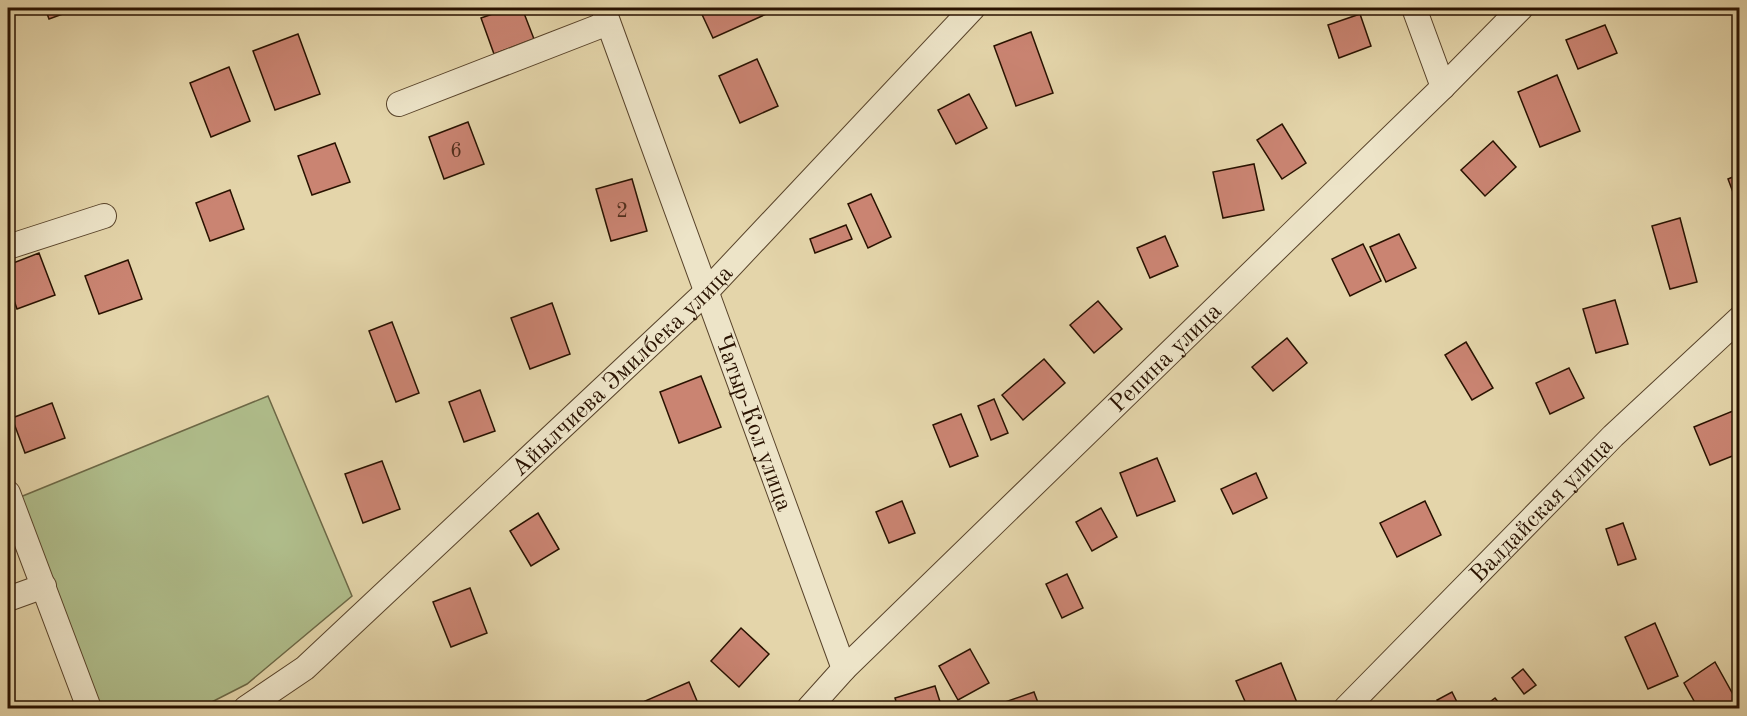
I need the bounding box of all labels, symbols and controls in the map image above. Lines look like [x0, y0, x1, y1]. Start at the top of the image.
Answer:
house number: 6 [450, 141, 462, 162]
house number: 2 [616, 201, 628, 222]
street label: Айылчиева Эмилбека улица [508, 262, 738, 482]
street label: Репина улица [1106, 299, 1227, 418]
street label: Чатыр-Кол улица [709, 331, 795, 515]
street label: Валдайская улица [1466, 434, 1618, 588]

